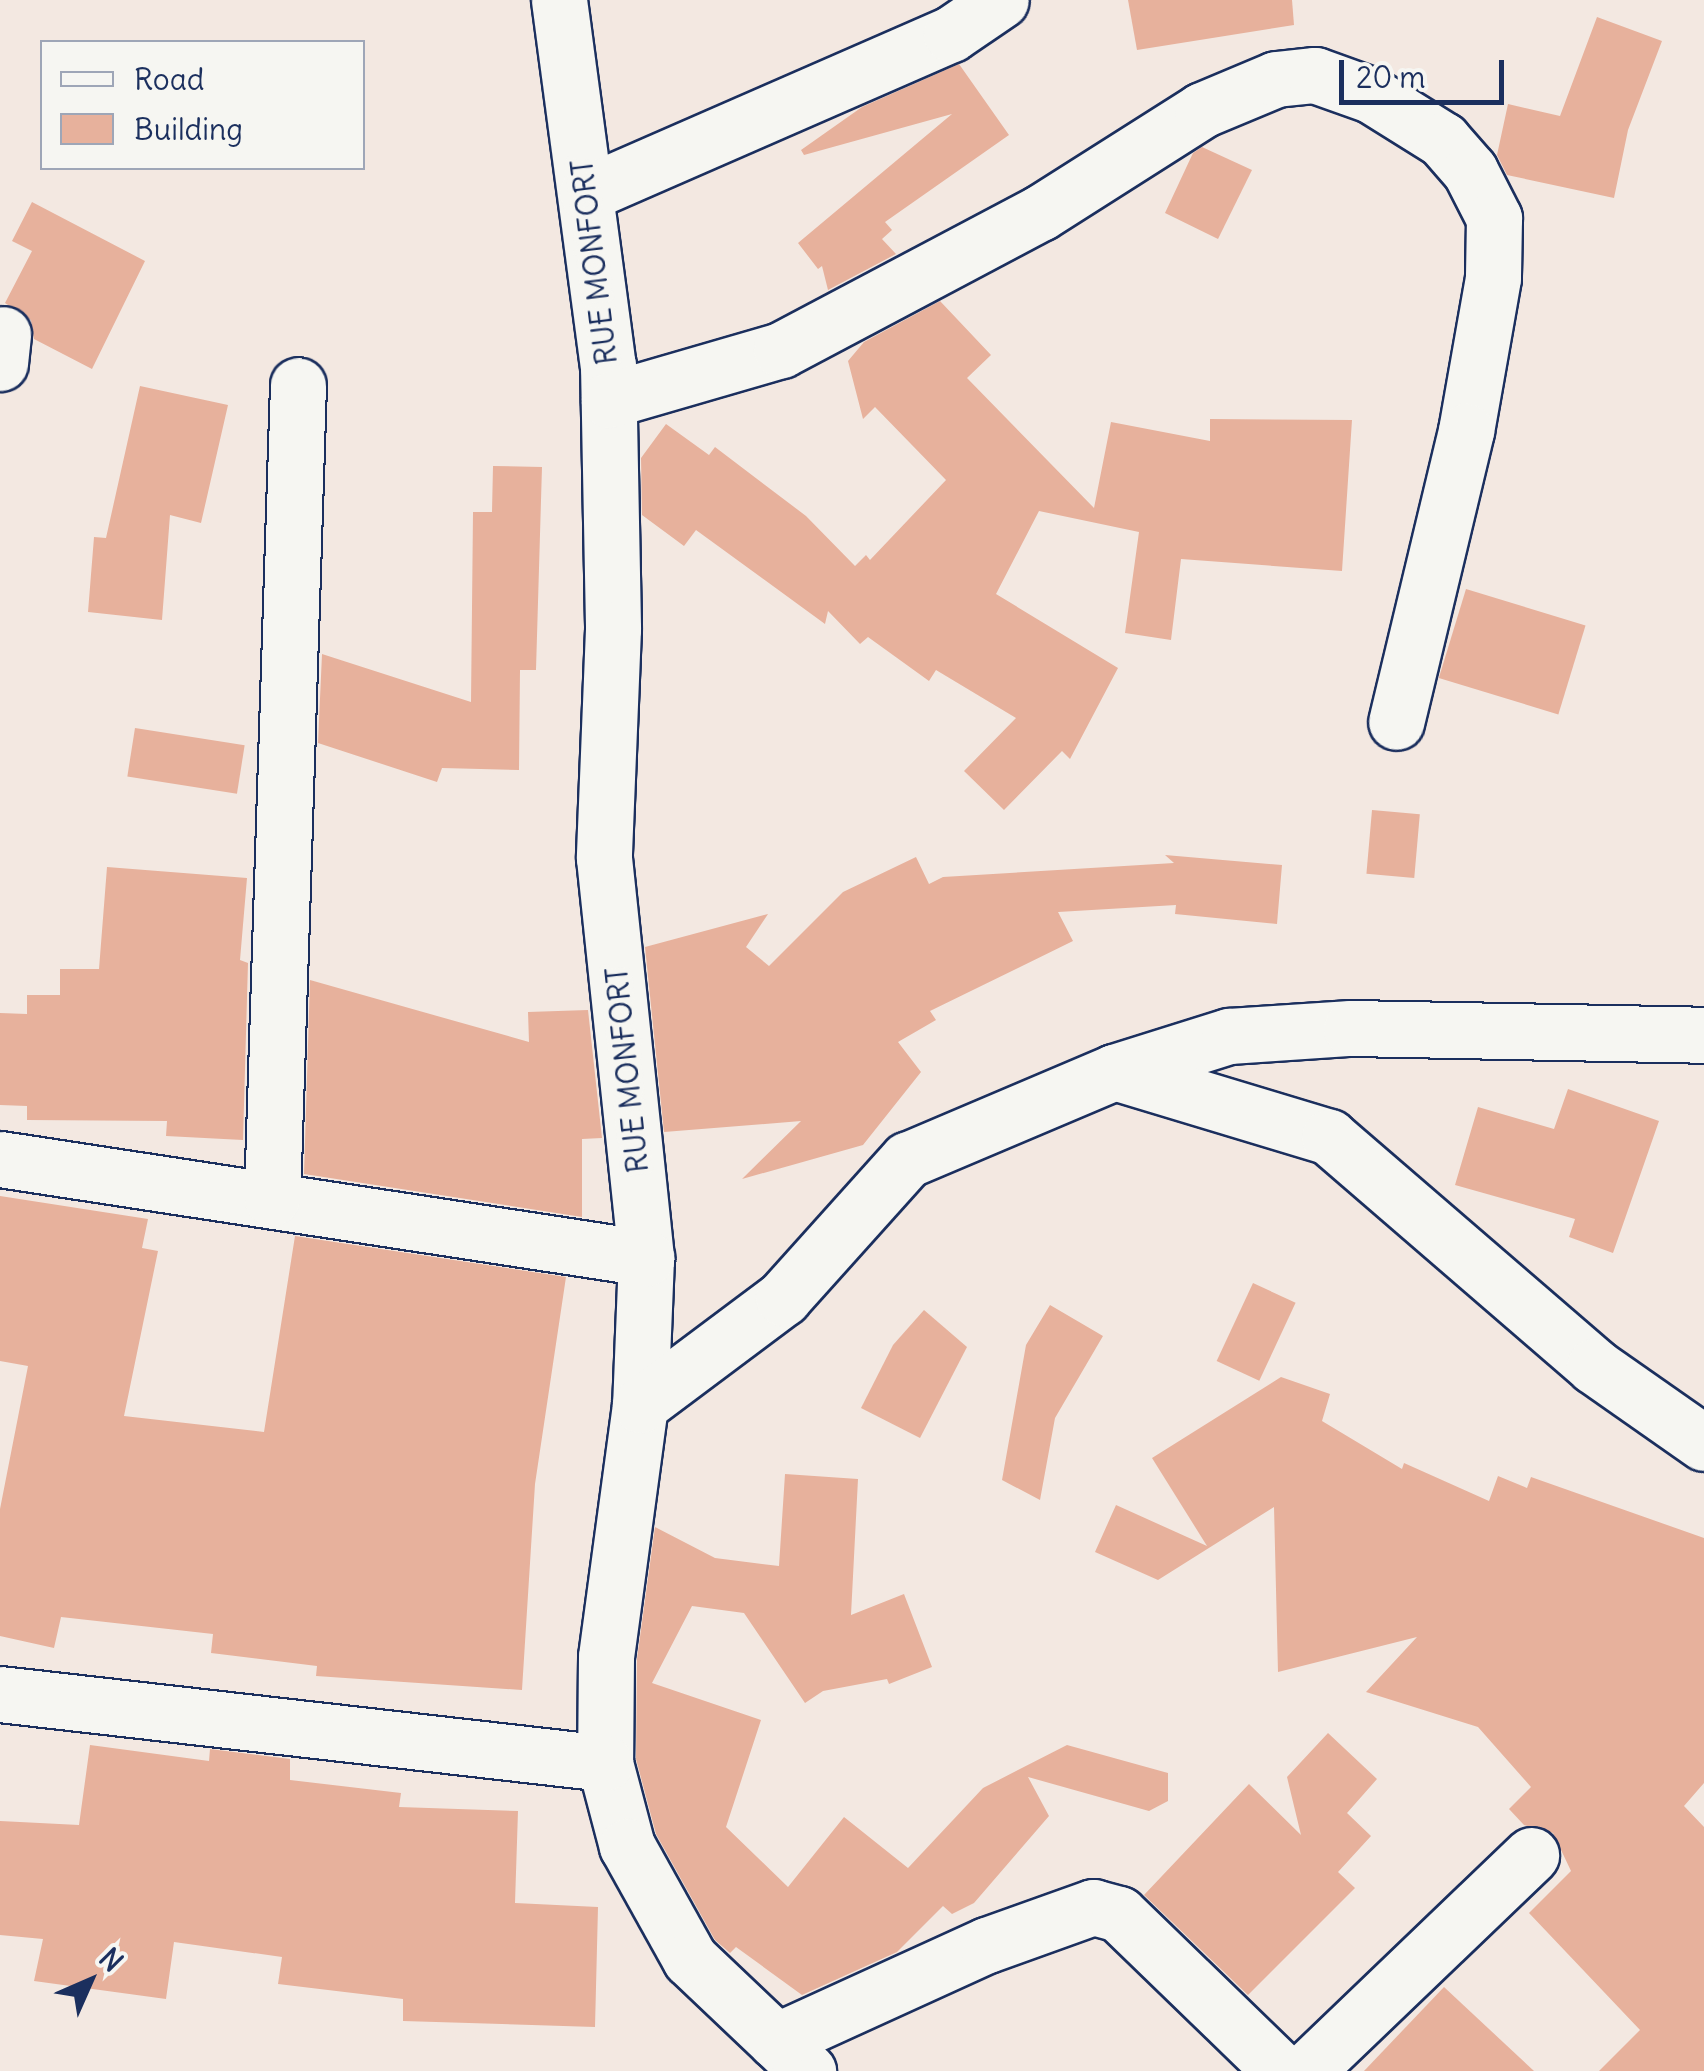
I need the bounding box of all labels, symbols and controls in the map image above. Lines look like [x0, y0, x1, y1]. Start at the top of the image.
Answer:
legend [40, 40, 365, 170]
scale bar [1344, 40, 1509, 102]
text: 20 m [1356, 58, 1426, 96]
text: Road [134, 60, 204, 98]
text: Building [134, 110, 243, 148]
street label: RUE MONFORT [564, 157, 624, 367]
street label: RUE MONFORT [598, 965, 656, 1175]
north arrow [40, 1931, 140, 2031]
text: N [92, 1940, 131, 1979]

